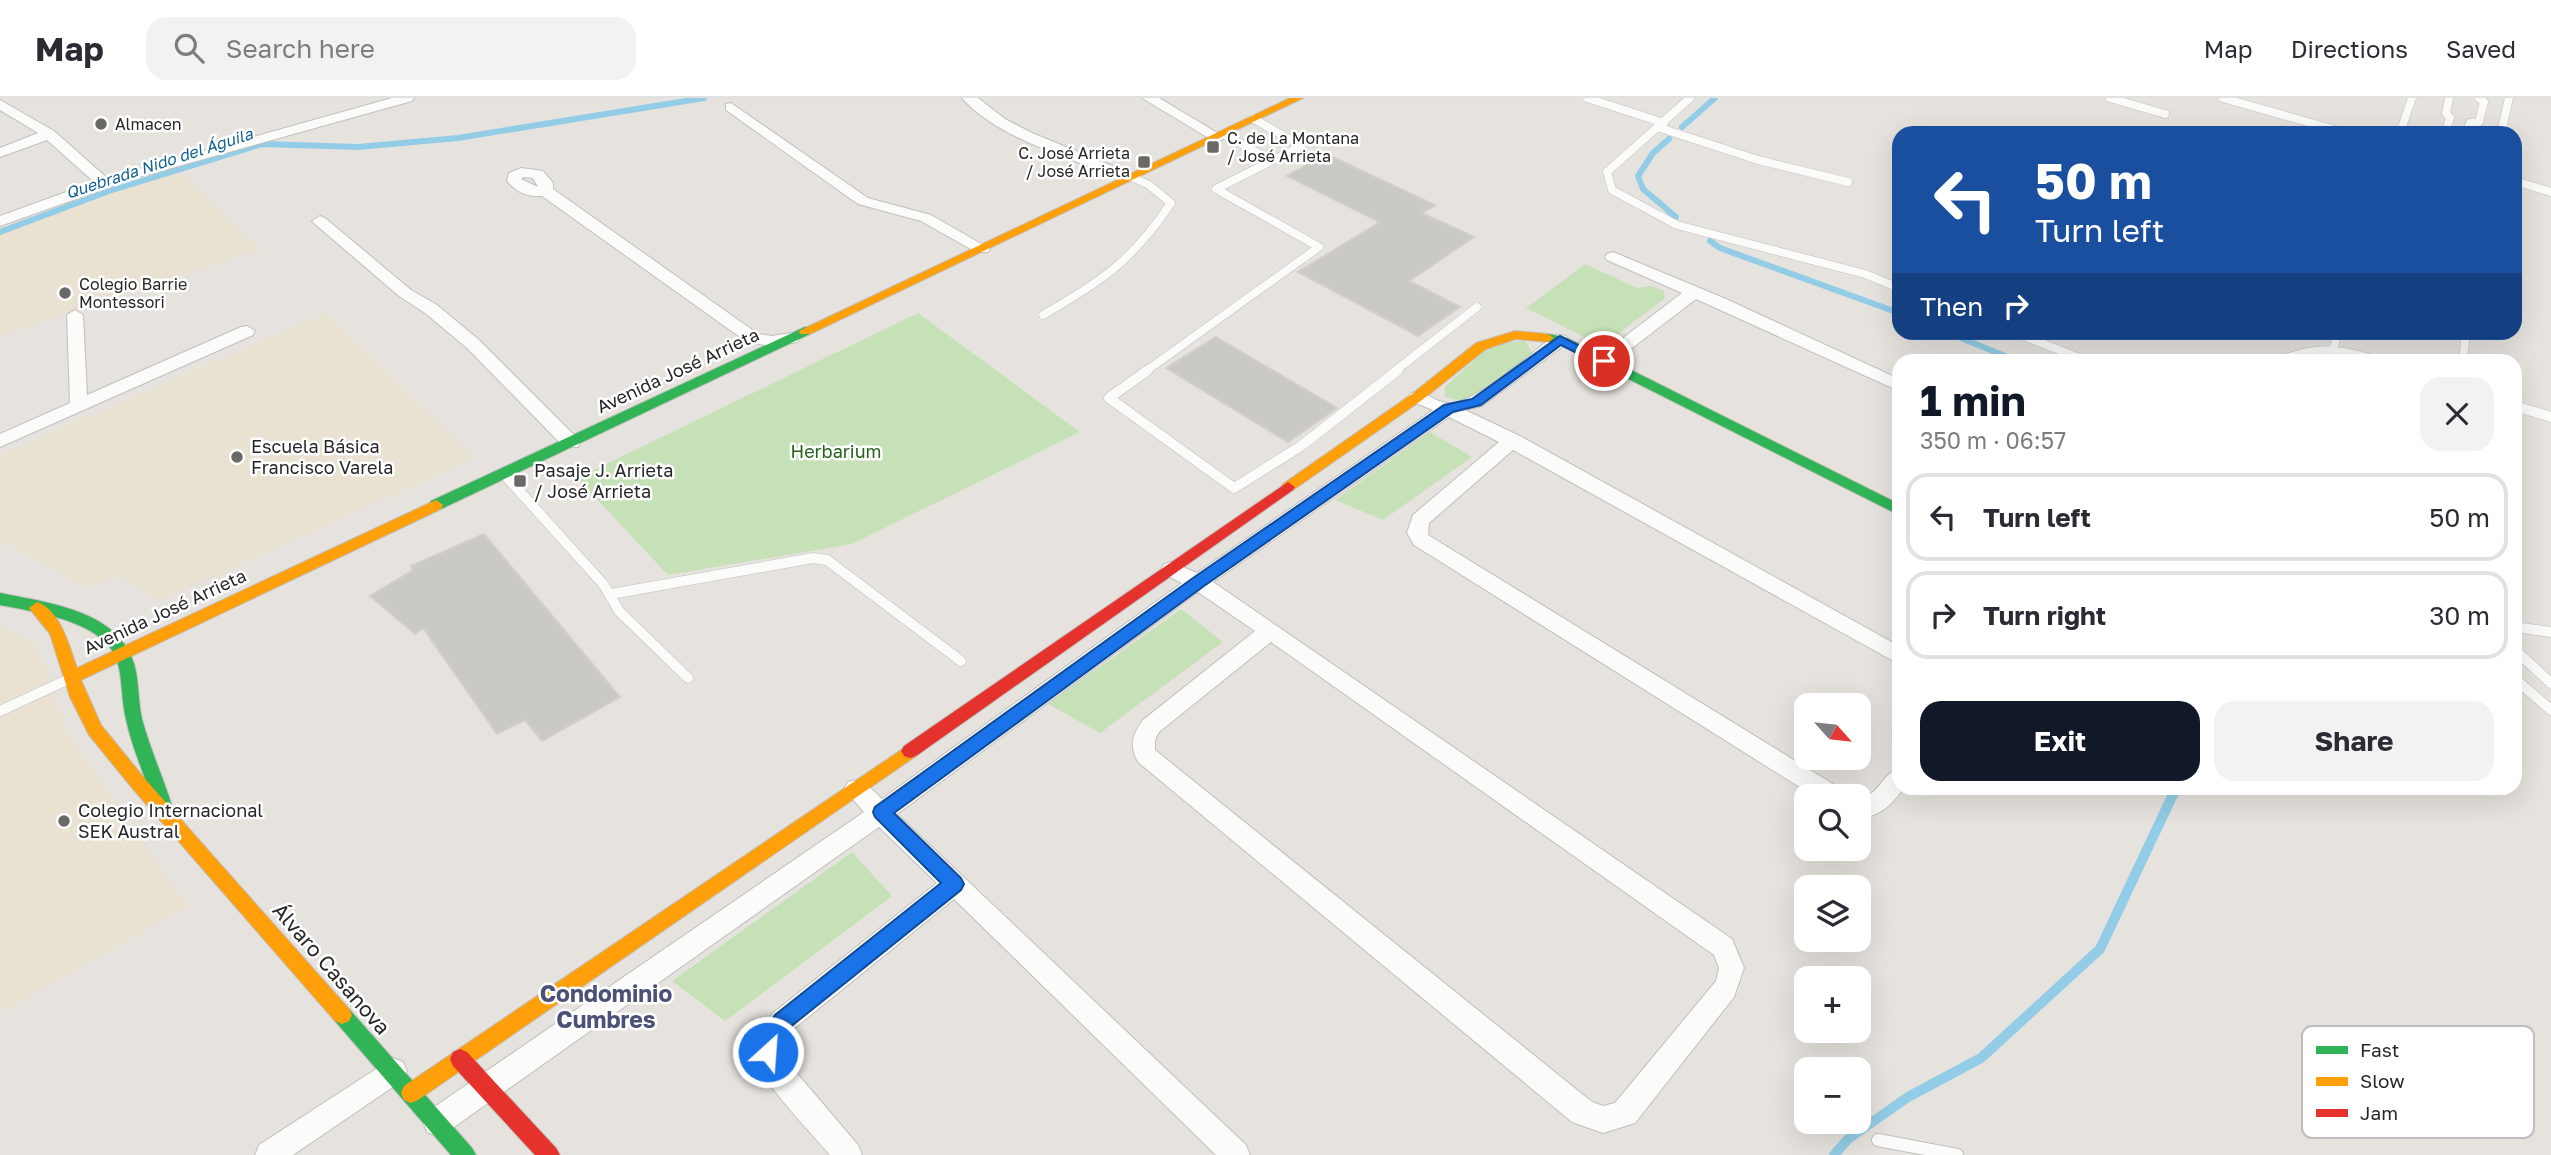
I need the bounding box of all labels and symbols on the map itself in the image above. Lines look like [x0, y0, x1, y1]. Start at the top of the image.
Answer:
place label: Almacen [115, 114, 182, 134]
marker: Almacen [93, 116, 109, 132]
water label: Quebrada Nido del Águila [63, 123, 256, 203]
place label: C. de La Montana / José Arrieta [1227, 128, 1359, 166]
marker: C. de La Montana / José Arrieta [1205, 139, 1221, 155]
place label: C. José Arrieta / José Arrieta [1018, 143, 1130, 181]
marker: C. José Arrieta / José Arrieta [1136, 154, 1152, 170]
place label: Colegio Barrie Montessori [79, 274, 187, 312]
marker: Colegio Barrie Montessori [57, 285, 73, 301]
street label: Avenida José Arrieta [593, 323, 762, 417]
pin [1574, 331, 1634, 391]
place label: Escuela Básica Francisco Varela [251, 435, 393, 478]
park label: Herbarium [790, 440, 882, 462]
marker: Escuela Básica Francisco Varela [229, 449, 245, 465]
place label: Pasaje J. Arrieta / José Arrieta [534, 459, 673, 502]
marker: Pasaje J. Arrieta / José Arrieta [512, 473, 528, 489]
street label: Avenida José Arrieta [80, 564, 249, 658]
north arrow [1794, 693, 1871, 770]
place label: Colegio Internacional SEK Austral [78, 799, 263, 842]
marker: Colegio Internacional SEK Austral [56, 813, 72, 829]
street label: Álvaro Casanova [267, 897, 396, 1040]
district label: Condominio Cumbres [540, 979, 672, 1033]
position arrow [731, 1015, 805, 1089]
legend [2302, 1026, 2534, 1138]
text: Fast [2360, 1038, 2399, 1061]
text: Slow [2360, 1069, 2405, 1092]
text: Jam [2360, 1101, 2398, 1124]

